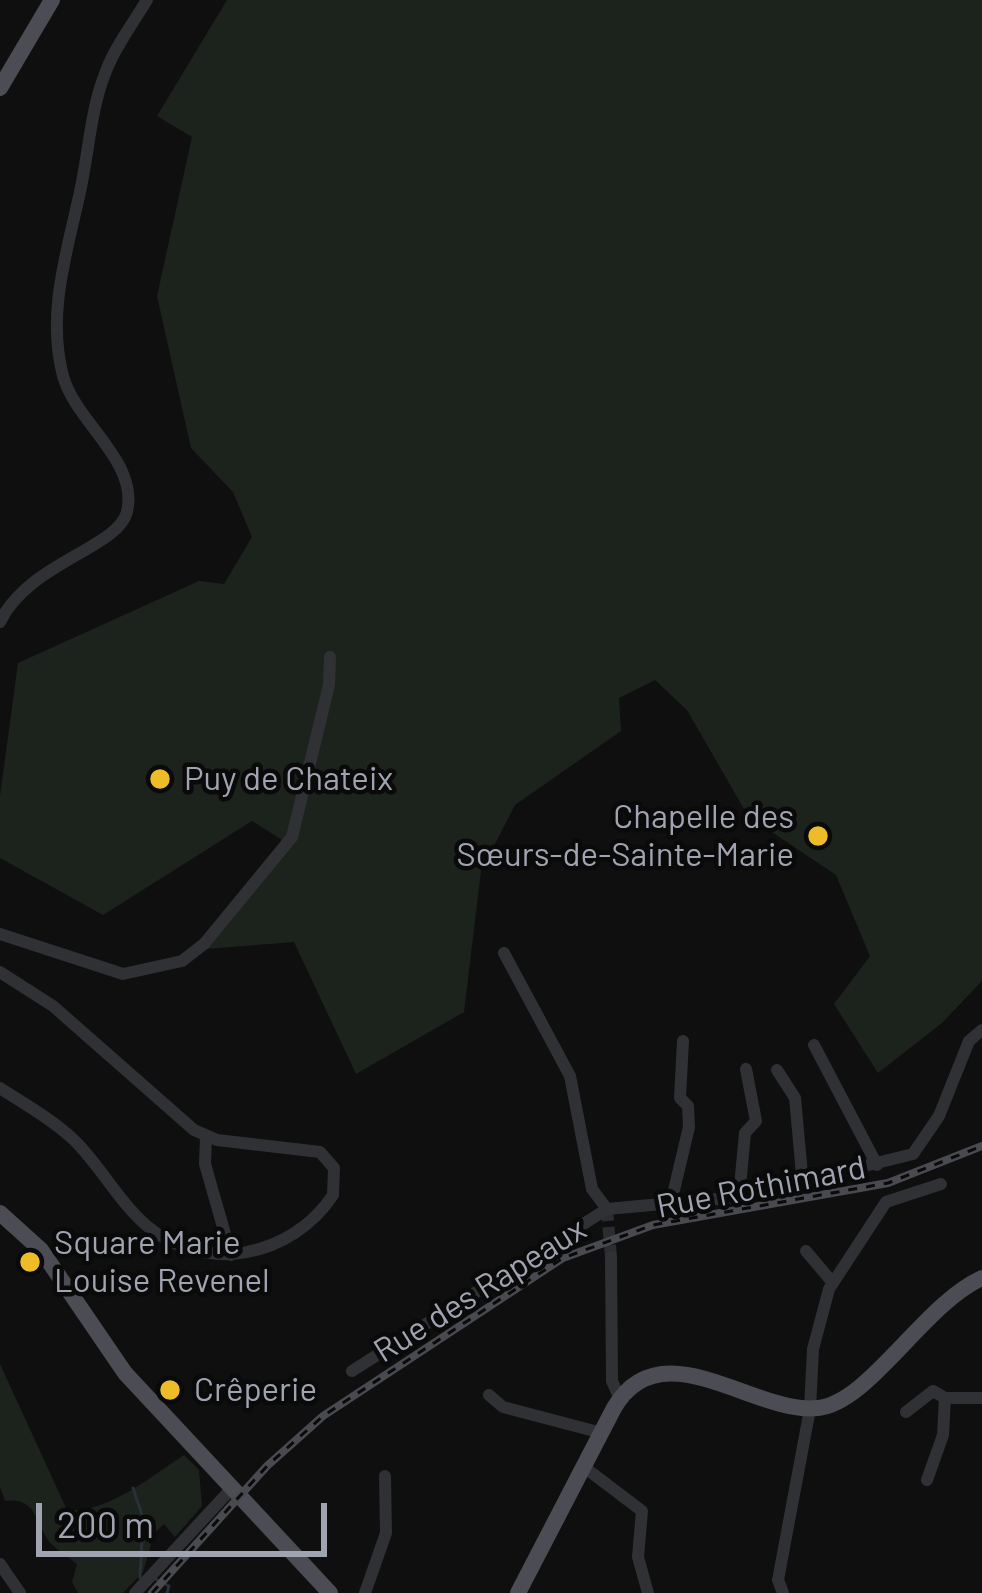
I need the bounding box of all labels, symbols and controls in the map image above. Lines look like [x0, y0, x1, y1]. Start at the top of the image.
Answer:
place label: Puy de Chateix [184, 759, 393, 799]
marker: Puy de Chateix [147, 766, 173, 792]
place label: Chapelle des Sœurs-de-Sainte-Marie [456, 797, 794, 875]
marker: Chapelle des Sœurs-de-Sainte-Marie [805, 823, 831, 849]
street label: Rue Rothimard [653, 1147, 869, 1227]
street label: Rue des Rapeaux [367, 1209, 593, 1371]
place label: Square Marie Louise Revenel [54, 1223, 270, 1301]
marker: Square Marie Louise Revenel [17, 1249, 43, 1275]
place label: Crêperie [194, 1370, 317, 1410]
marker: Crêperie [157, 1377, 183, 1403]
scale bar [42, 1479, 333, 1553]
text: 200 m [57, 1502, 154, 1545]

